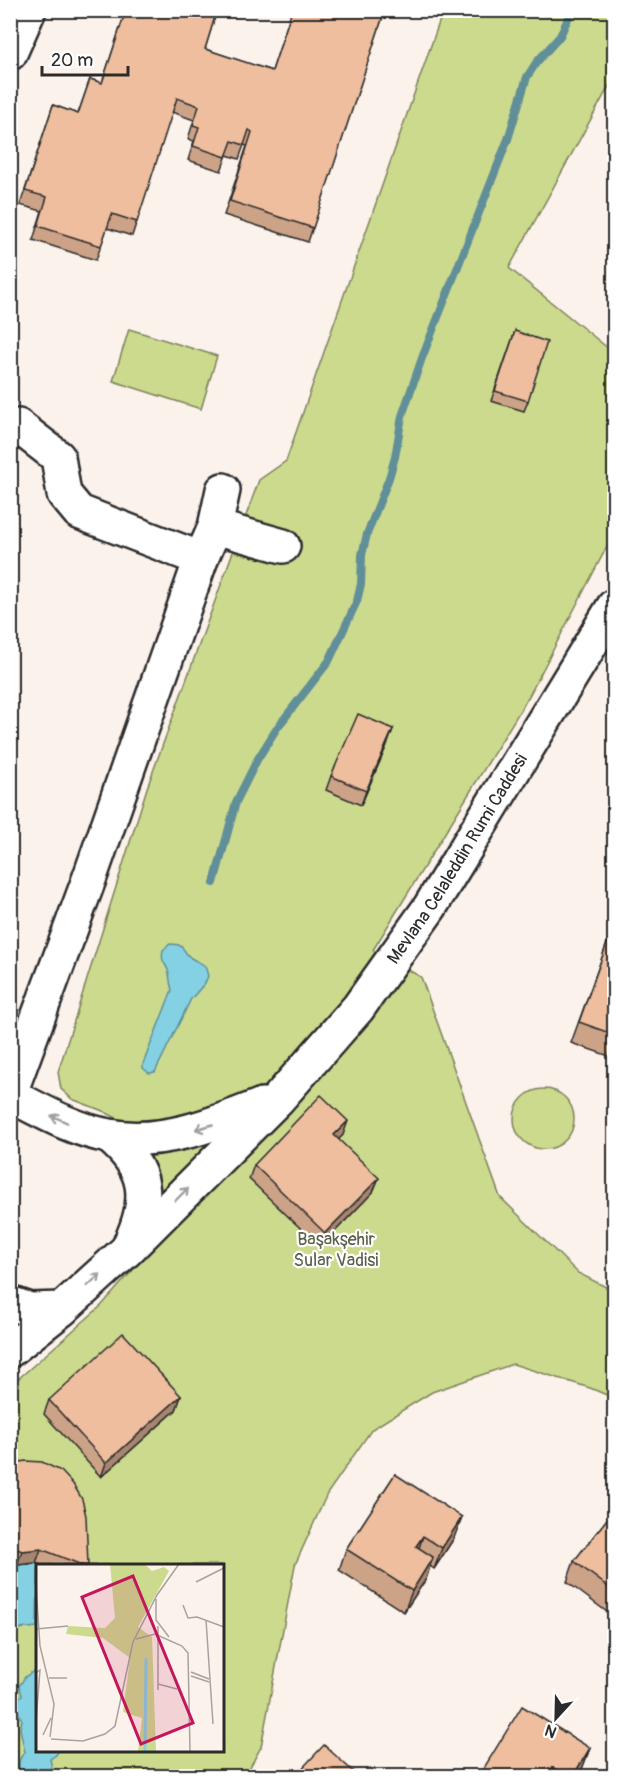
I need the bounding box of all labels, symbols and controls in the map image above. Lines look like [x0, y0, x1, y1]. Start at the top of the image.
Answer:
scale bar [42, 39, 128, 77]
text: 20 m [51, 49, 93, 72]
street label: Mevlana Celaleddin Rumi Caddesi [382, 749, 532, 968]
one-way arrow [50, 1112, 68, 1124]
one-way arrow [195, 1122, 214, 1133]
one-way arrow [175, 1187, 190, 1202]
park label: Başakşehir Sular Vadisi [294, 1228, 378, 1272]
one-way arrow [87, 1273, 102, 1287]
inset map [36, 1564, 224, 1751]
north arrow [526, 1688, 586, 1748]
text: N [542, 1720, 560, 1742]

